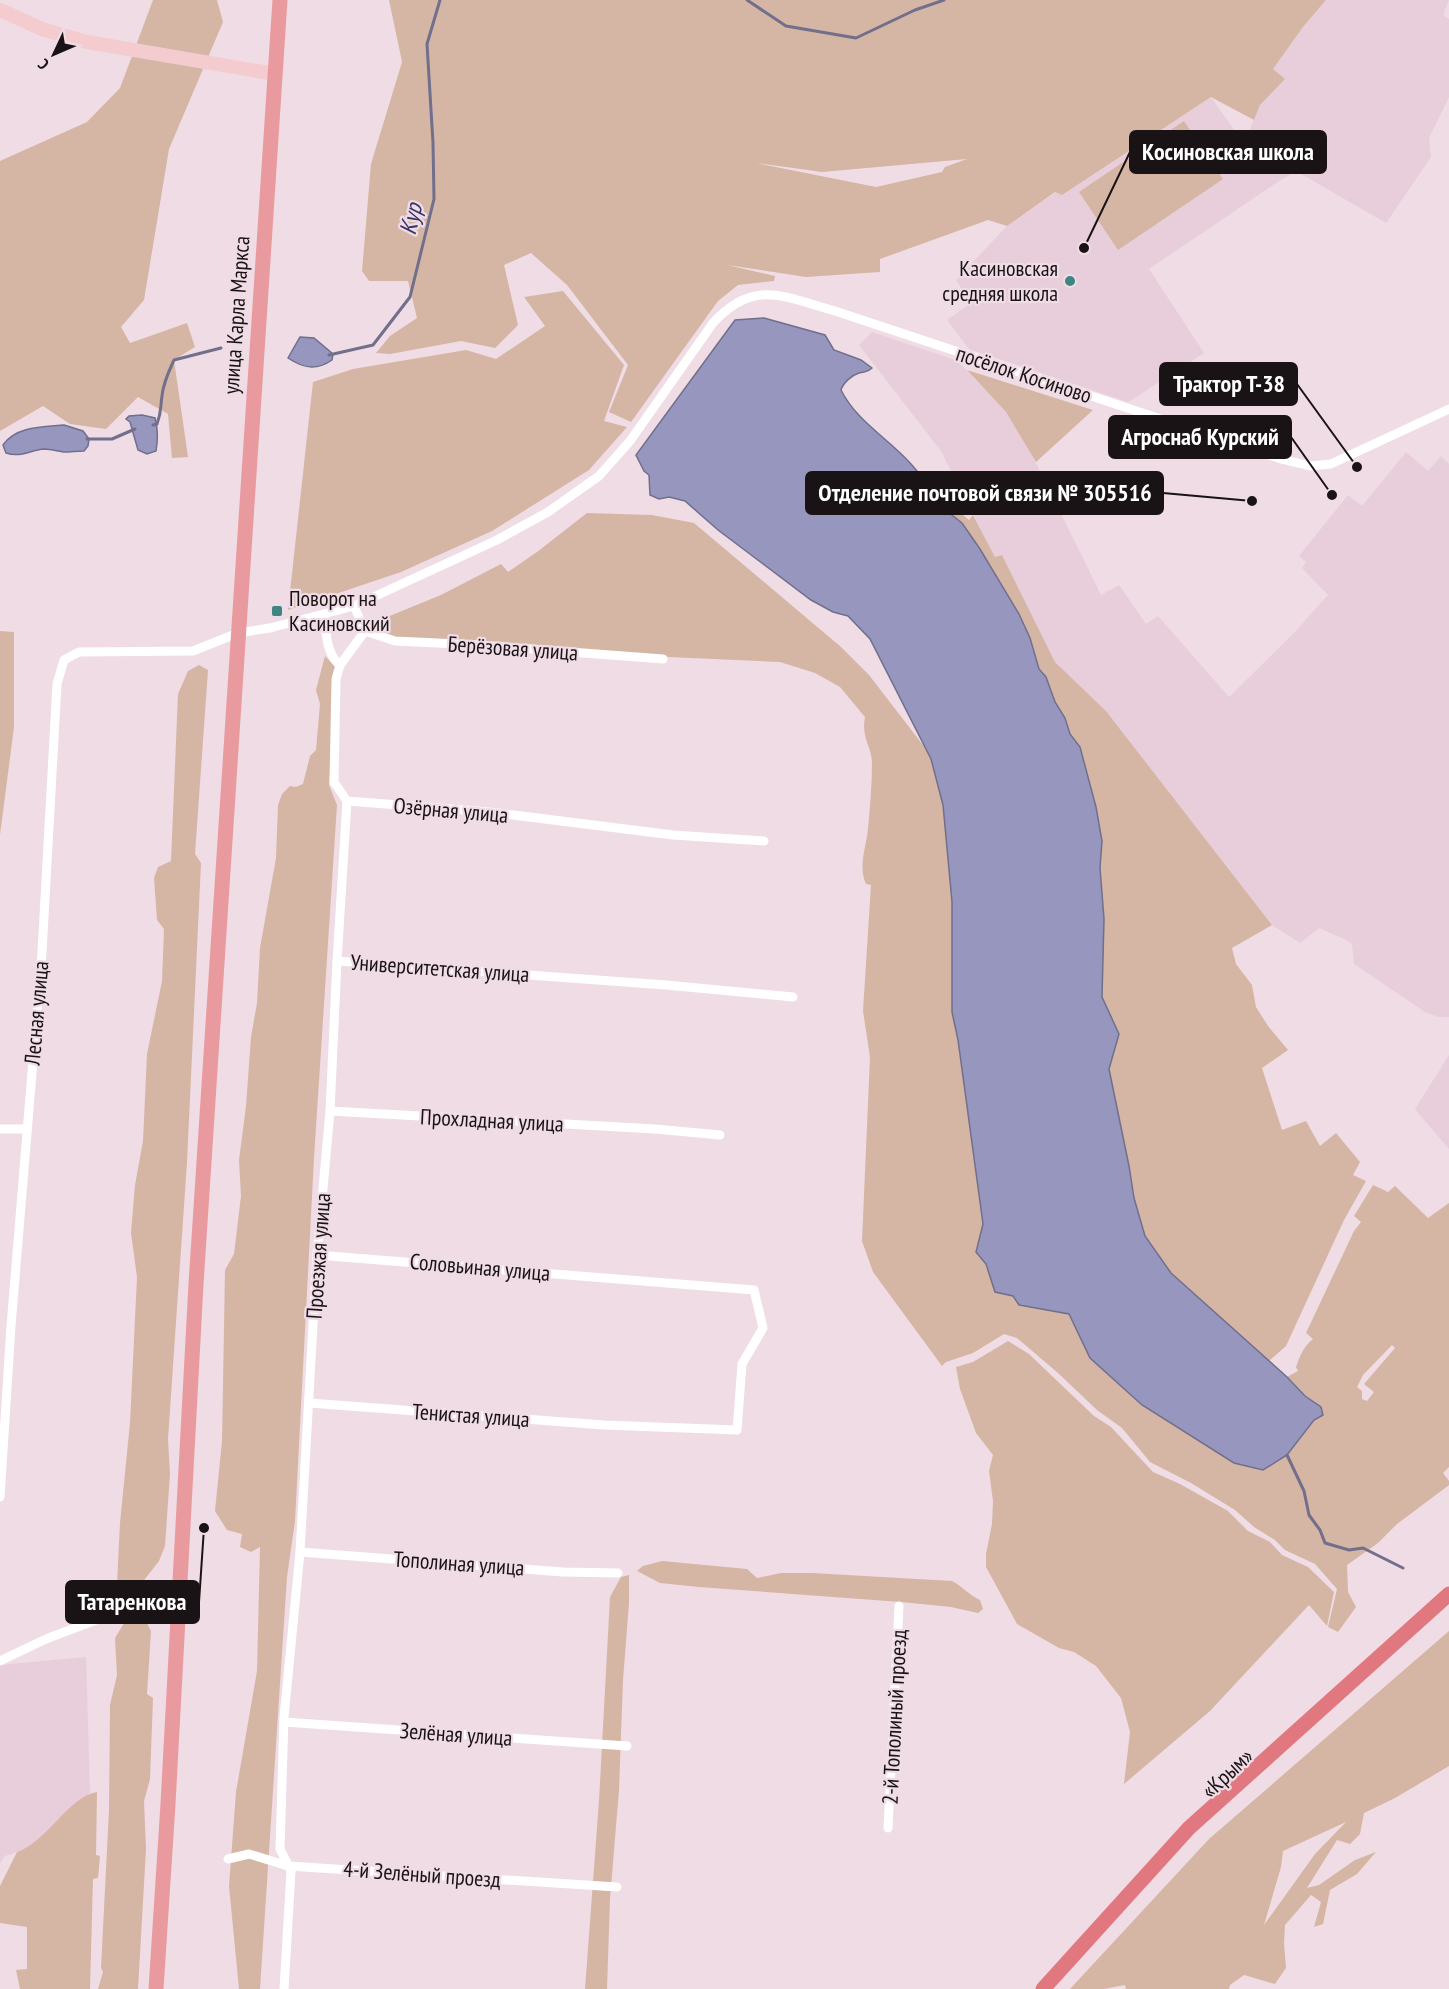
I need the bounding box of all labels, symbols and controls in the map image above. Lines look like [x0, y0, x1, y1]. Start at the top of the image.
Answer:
north arrow [24, 24, 84, 84]
text: С [33, 54, 53, 74]
callout: Косиновская школа [1130, 131, 1326, 173]
text: Косиновская школа [1142, 136, 1314, 167]
water label: Кур [392, 199, 429, 238]
street label: улица Карла Маркса [216, 235, 256, 395]
place label: Касиновская средняя школа [942, 254, 1058, 307]
marker: Касиновская средняя школа [1063, 274, 1077, 288]
street label: посёлок Косиново [953, 339, 1095, 409]
callout: Трактор Т-38 [1160, 363, 1297, 405]
text: Трактор Т-38 [1173, 368, 1285, 399]
callout: Агроснаб Курский [1109, 416, 1291, 458]
text: Агроснаб Курский [1120, 421, 1279, 452]
callout: Отделение почтовой связи № 305516 [806, 472, 1163, 514]
text: Отделение почтовой связи № 305516 [818, 477, 1152, 508]
place label: Поворот на Касиновский [289, 584, 390, 637]
marker: Поворот на Касиновский [270, 604, 284, 618]
street label: Берёзовая улица [447, 629, 579, 667]
street label: Озёрная улица [392, 791, 510, 829]
street label: Университетская улица [350, 948, 530, 988]
street label: Лесная улица [17, 960, 54, 1067]
street label: Прохладная улица [420, 1102, 564, 1138]
street label: Проезжая улица [300, 1192, 336, 1320]
street label: Соловьиная улица [409, 1247, 551, 1287]
street label: Тенистая улица [411, 1397, 531, 1433]
street label: Тополиная улица [393, 1544, 525, 1582]
callout: Татаренкова [66, 1581, 199, 1623]
text: Татаренкова [78, 1586, 187, 1617]
street label: 2-й Тополиный проезд [875, 1628, 913, 1805]
street label: Зелёная улица [399, 1716, 513, 1752]
street label: «Крым» [1195, 1742, 1259, 1804]
street label: 4-й Зелёный проезд [342, 1855, 502, 1893]

